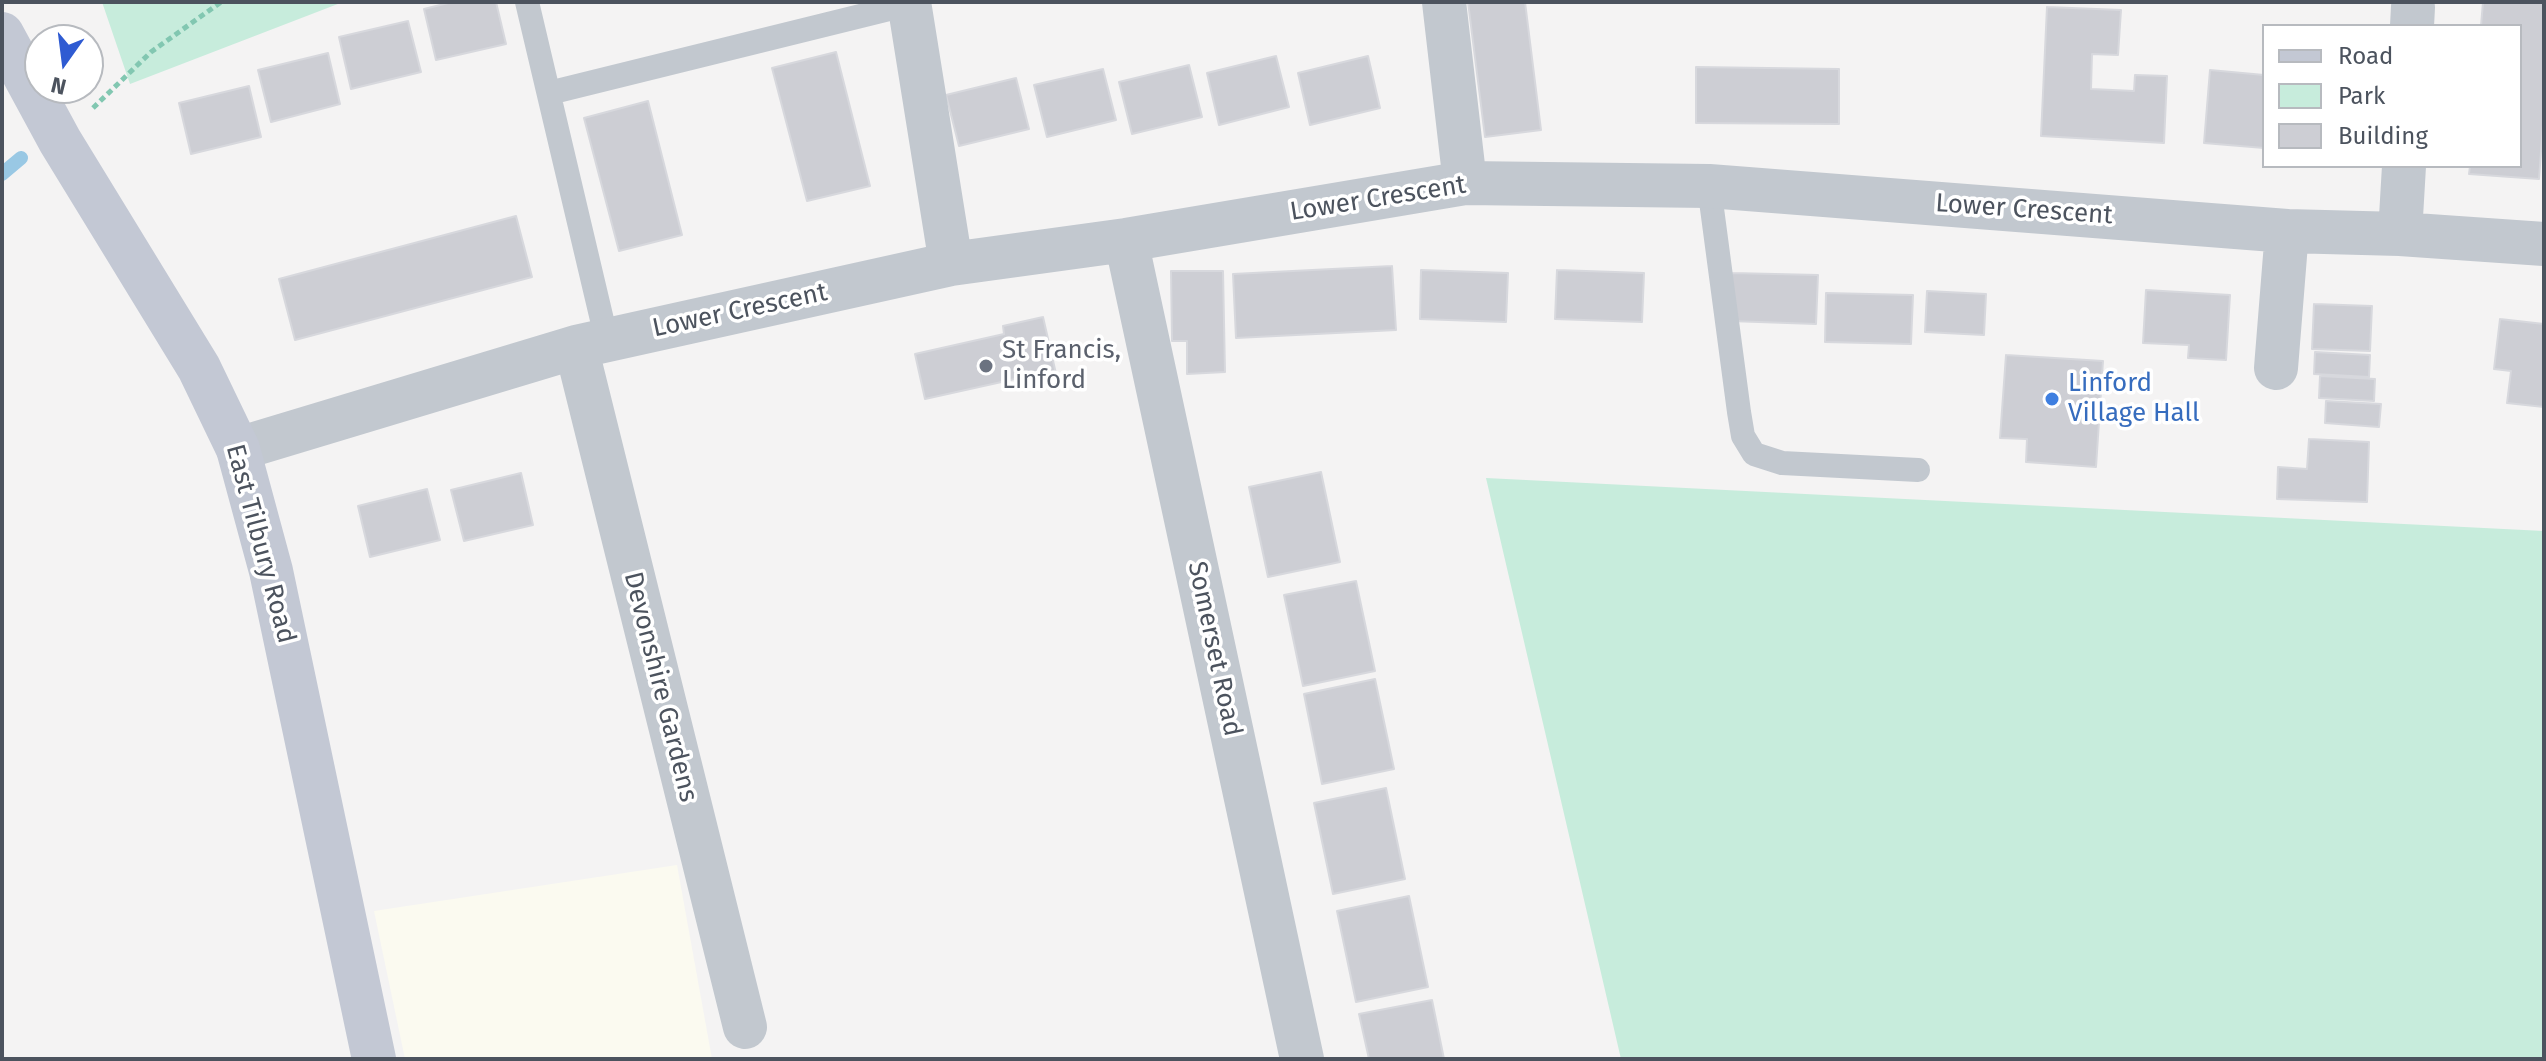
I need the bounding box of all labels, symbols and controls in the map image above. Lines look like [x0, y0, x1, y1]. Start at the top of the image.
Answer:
north arrow [24, 24, 104, 104]
legend [2262, 24, 2522, 168]
text: Road [2338, 42, 2393, 70]
text: N [48, 71, 69, 101]
text: Park [2338, 82, 2385, 110]
text: Building [2338, 122, 2428, 150]
street label: Lower Crescent [1288, 170, 1468, 228]
street label: Lower Crescent [1934, 188, 2114, 232]
street label: Lower Crescent [650, 277, 830, 345]
place label: St Francis, Linford [1002, 335, 1121, 396]
marker: St Francis, Linford [977, 357, 995, 375]
place label: Linford Village Hall [2068, 368, 2200, 430]
marker: Linford Village Hall [2043, 390, 2061, 408]
street label: East Tilbury Road [218, 441, 302, 647]
street label: Somerset Road [1180, 559, 1248, 739]
street label: Devonshire Gardens [616, 569, 704, 805]

